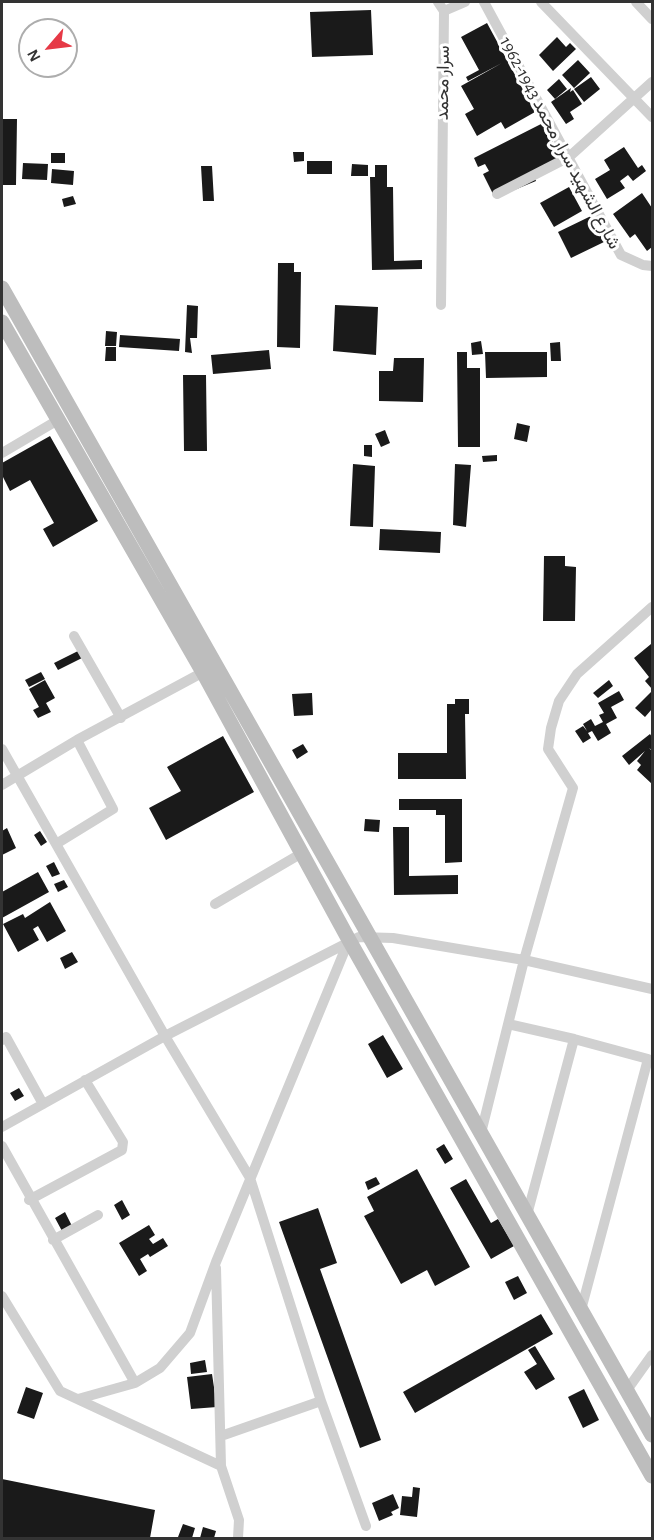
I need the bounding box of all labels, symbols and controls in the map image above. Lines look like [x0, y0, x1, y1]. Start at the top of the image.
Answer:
north arrow [18, 18, 78, 78]
street label: شارع الشهيد سرار محمد 1943-1962 [495, 33, 625, 253]
street label: سرار محمد [432, 45, 454, 121]
text: N [24, 47, 44, 64]

